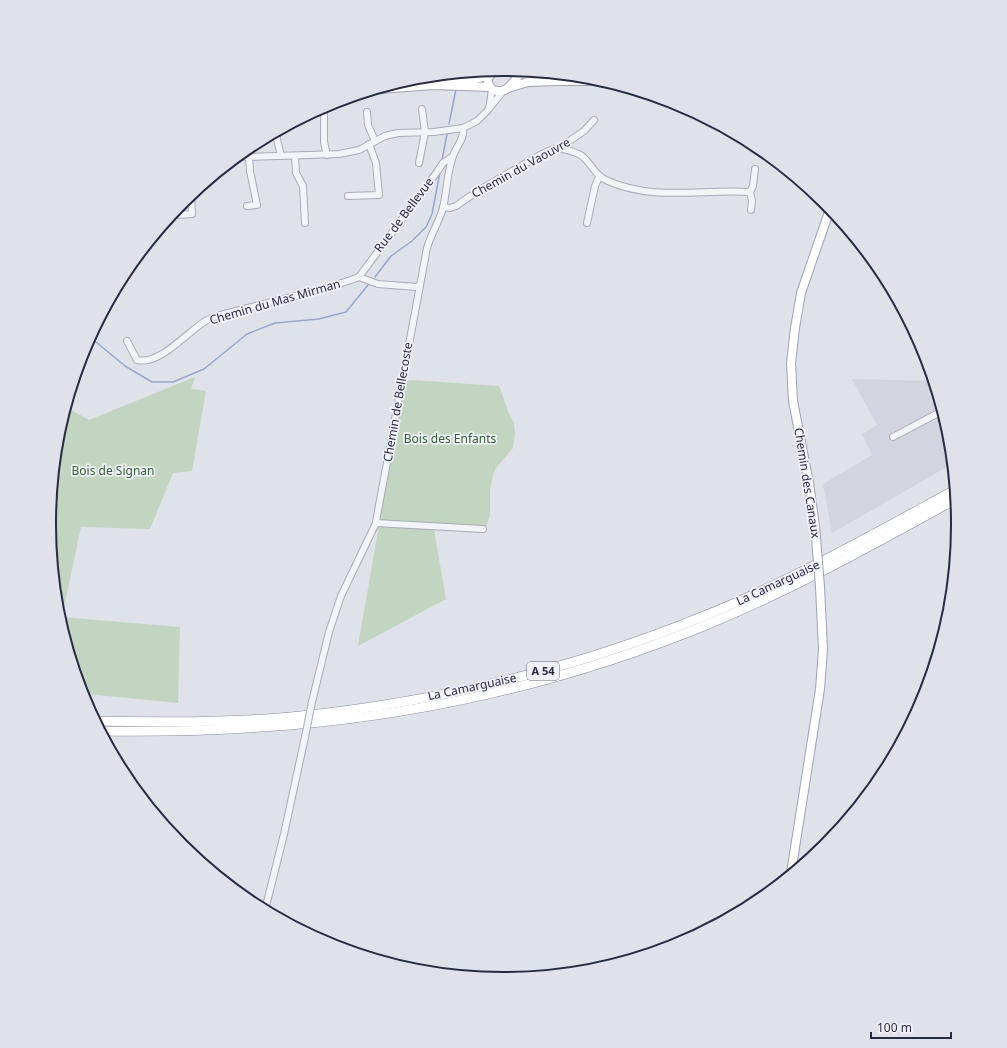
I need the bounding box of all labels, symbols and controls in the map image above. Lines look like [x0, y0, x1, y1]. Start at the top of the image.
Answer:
street label: Chemin du Vaouvre [468, 133, 573, 202]
street label: Rue de Bellevue [370, 174, 437, 256]
street label: Chemin du Mas Mirman [207, 275, 342, 328]
street label: Chemin de Bellecoste [379, 340, 416, 463]
street label: Chemin des Canaux [790, 426, 825, 540]
park label: Bois des Enfants [404, 430, 496, 447]
park label: Bois de Signan [72, 462, 154, 479]
street label: La Camarguaise [733, 556, 823, 609]
road number: A 54 [527, 662, 559, 680]
street label: La Camarguaise [426, 669, 518, 704]
scale bar [871, 1014, 951, 1040]
text: 100 m [877, 1019, 912, 1036]

